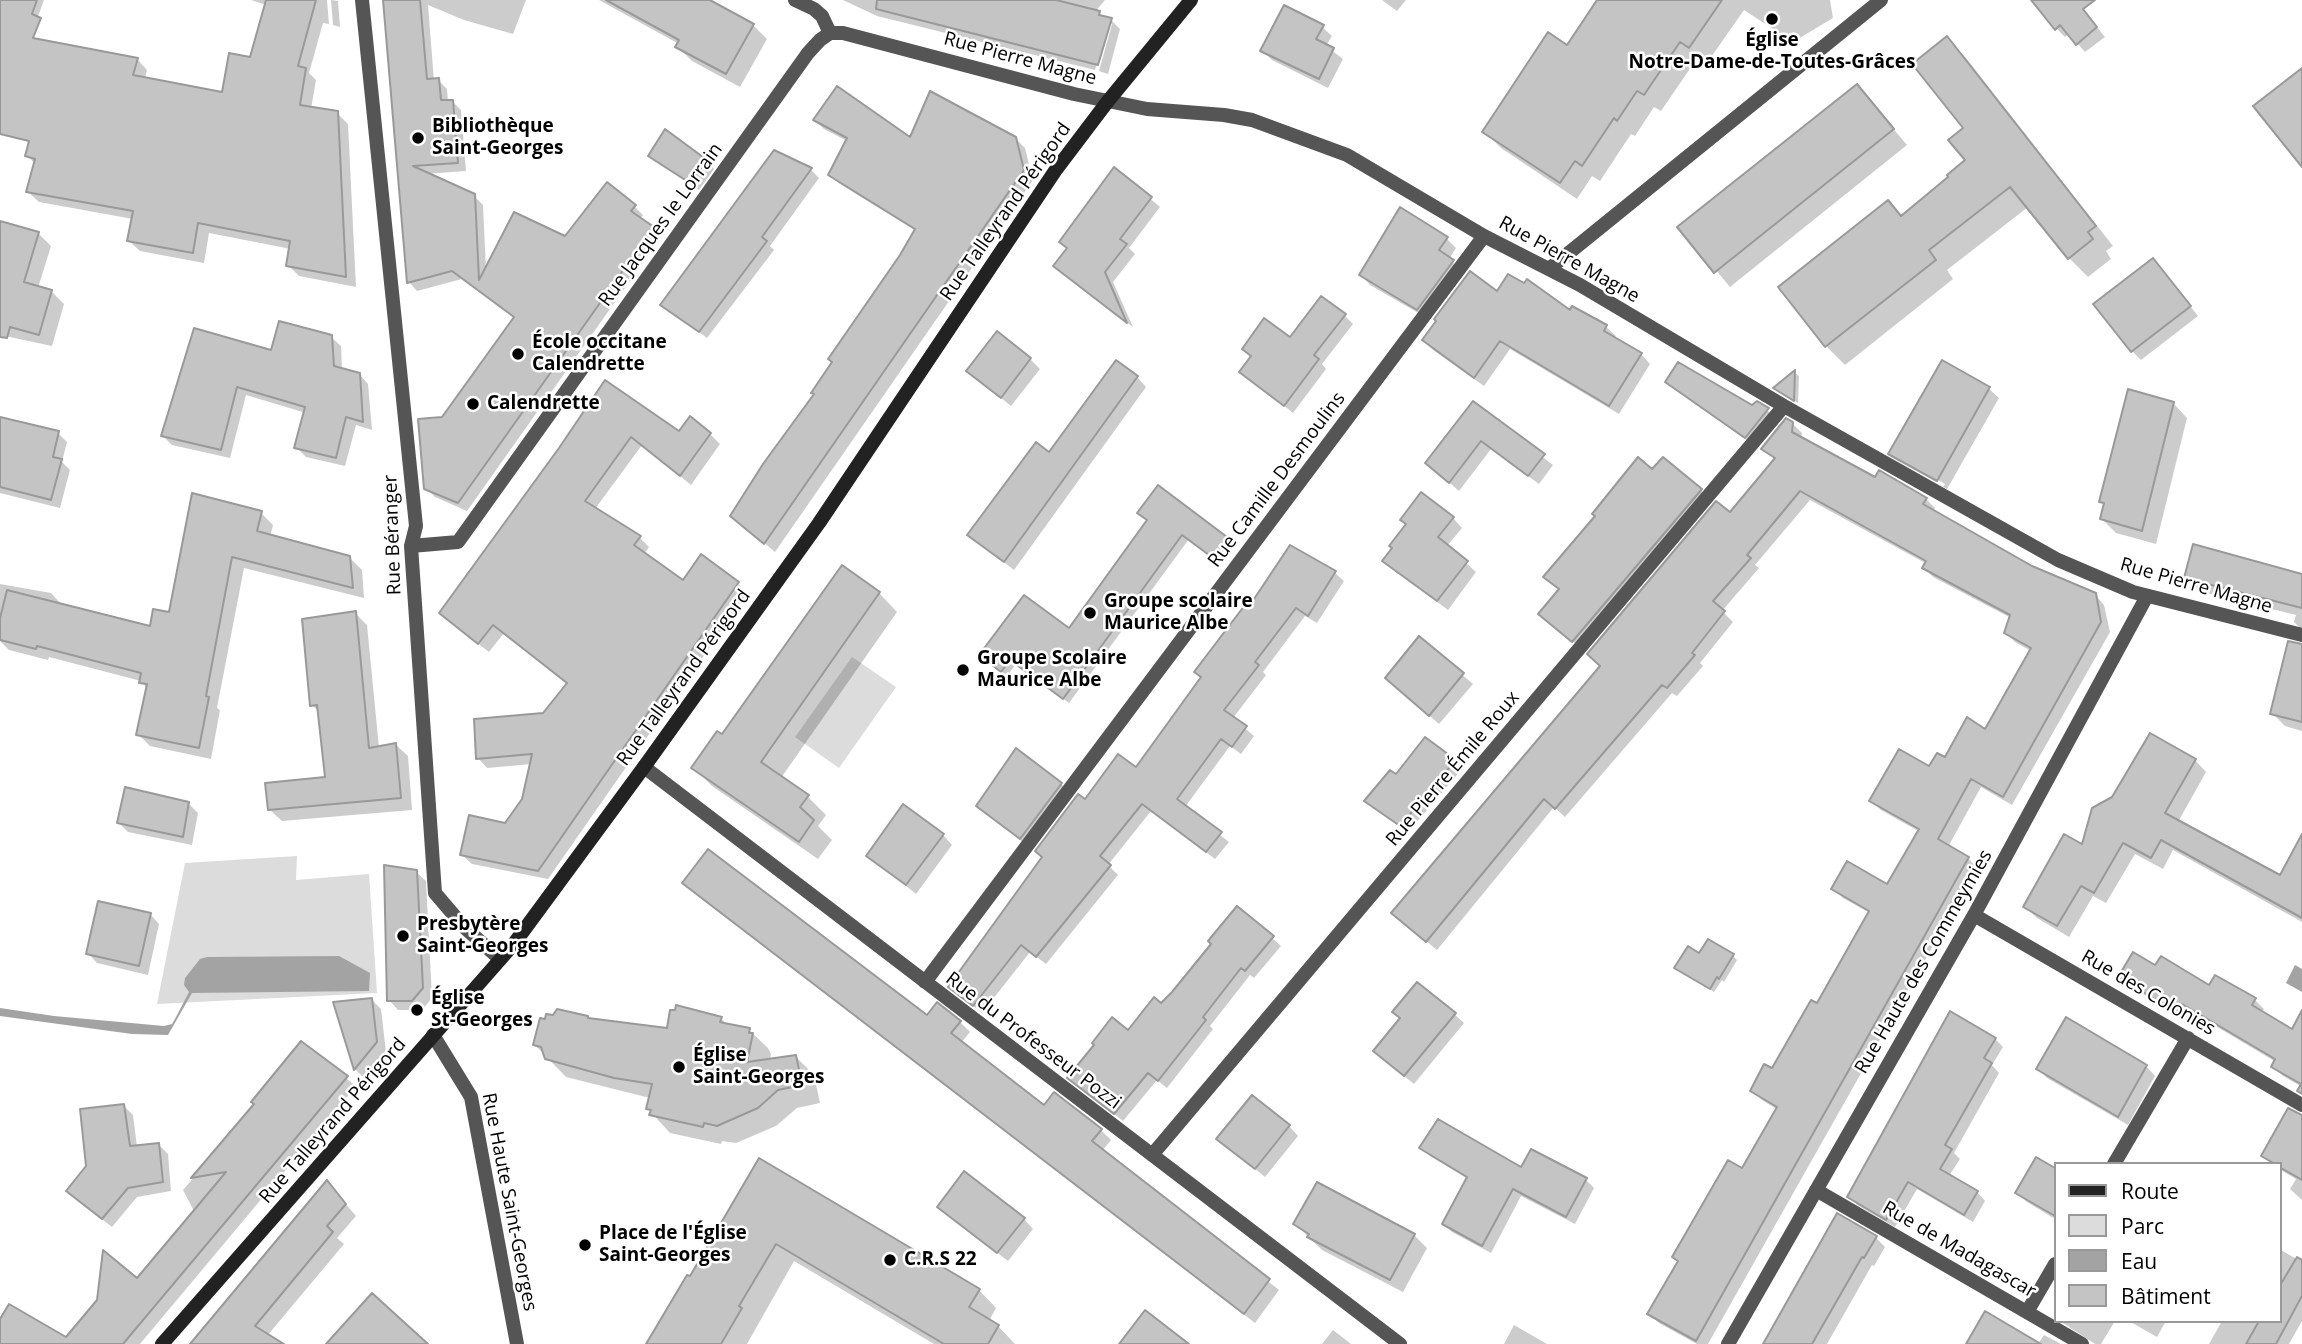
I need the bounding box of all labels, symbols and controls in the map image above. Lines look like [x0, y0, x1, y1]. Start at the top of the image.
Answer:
marker: Église Notre-Dame-de-Toutes-Grâces [1764, 11, 1780, 27]
street label: Rue Pierre Magne [941, 28, 1099, 90]
place label: Église Notre-Dame-de-Toutes-Grâces [1629, 30, 1915, 74]
place label: Bibliothèque Saint-Georges [432, 116, 563, 160]
street label: Rue Talleyrand Périgord [936, 119, 1076, 305]
marker: Bibliothèque Saint-Georges [410, 130, 426, 146]
street label: Rue Jacques le Lorrain [594, 139, 728, 311]
street label: Rue Pierre Magne [1495, 212, 1643, 308]
place label: École occitane Calendrette [532, 332, 667, 376]
marker: École occitane Calendrette [510, 346, 526, 362]
street label: Rue Camille Desmoulins [1204, 388, 1350, 572]
place label: Calendrette [487, 393, 600, 415]
marker: Calendrette [465, 396, 481, 412]
street label: Rue Béranger [380, 474, 406, 596]
street label: Rue Pierre Magne [2117, 553, 2275, 619]
street label: Rue Talleyrand Périgord [612, 585, 756, 771]
place label: Groupe scolaire Maurice Albe [1104, 591, 1253, 635]
marker: Groupe scolaire Maurice Albe [1082, 605, 1098, 621]
place label: Groupe Scolaire Maurice Albe [977, 648, 1127, 692]
marker: Groupe Scolaire Maurice Albe [955, 662, 971, 678]
street label: Rue Pierre Émile Roux [1382, 687, 1524, 851]
street label: Rue Haute des Commeymies [1850, 846, 1998, 1078]
place label: Presbytère Saint-Georges [417, 914, 548, 958]
marker: Presbytère Saint-Georges [395, 928, 411, 944]
street label: Rue des Colonies [2077, 945, 2219, 1041]
street label: Rue du Professeur Pozzi [941, 968, 1125, 1114]
place label: Église St-Georges [431, 988, 533, 1032]
marker: Église St-Georges [409, 1002, 425, 1018]
street label: Rue Talleyrand Périgord [255, 1033, 411, 1209]
place label: Église Saint-Georges [693, 1045, 824, 1089]
marker: Église Saint-Georges [671, 1059, 687, 1075]
street label: Rue Haute Saint-Georges [477, 1091, 541, 1313]
legend [2054, 1162, 2281, 1323]
text: Route [2121, 1177, 2179, 1205]
street label: Rue de Madagascar [1878, 1197, 2040, 1303]
text: Parc [2121, 1212, 2164, 1240]
place label: Place de l'Église Saint-Georges [599, 1223, 747, 1267]
marker: Place de l'Église Saint-Georges [577, 1237, 593, 1253]
text: Eau [2121, 1247, 2157, 1275]
place label: C.R.S 22 [904, 1249, 977, 1271]
marker: C.R.S 22 [882, 1252, 898, 1268]
text: Bâtiment [2121, 1282, 2211, 1310]

